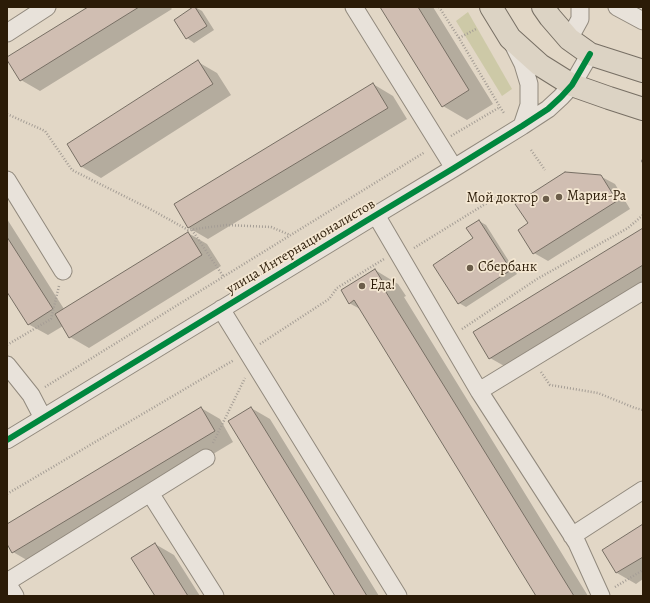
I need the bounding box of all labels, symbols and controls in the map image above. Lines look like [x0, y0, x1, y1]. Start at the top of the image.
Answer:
place label: Мария-Ра [567, 189, 626, 205]
place label: Мой доктор [466, 191, 538, 207]
marker: Мария-Ра [554, 192, 564, 202]
marker: Мой доктор [541, 194, 551, 204]
street label: улица Интернационалистов [224, 196, 378, 298]
place label: Сбербанк [478, 260, 537, 276]
marker: Сбербанк [465, 263, 475, 273]
place label: Еда! [370, 278, 396, 294]
marker: Еда! [357, 281, 367, 291]

